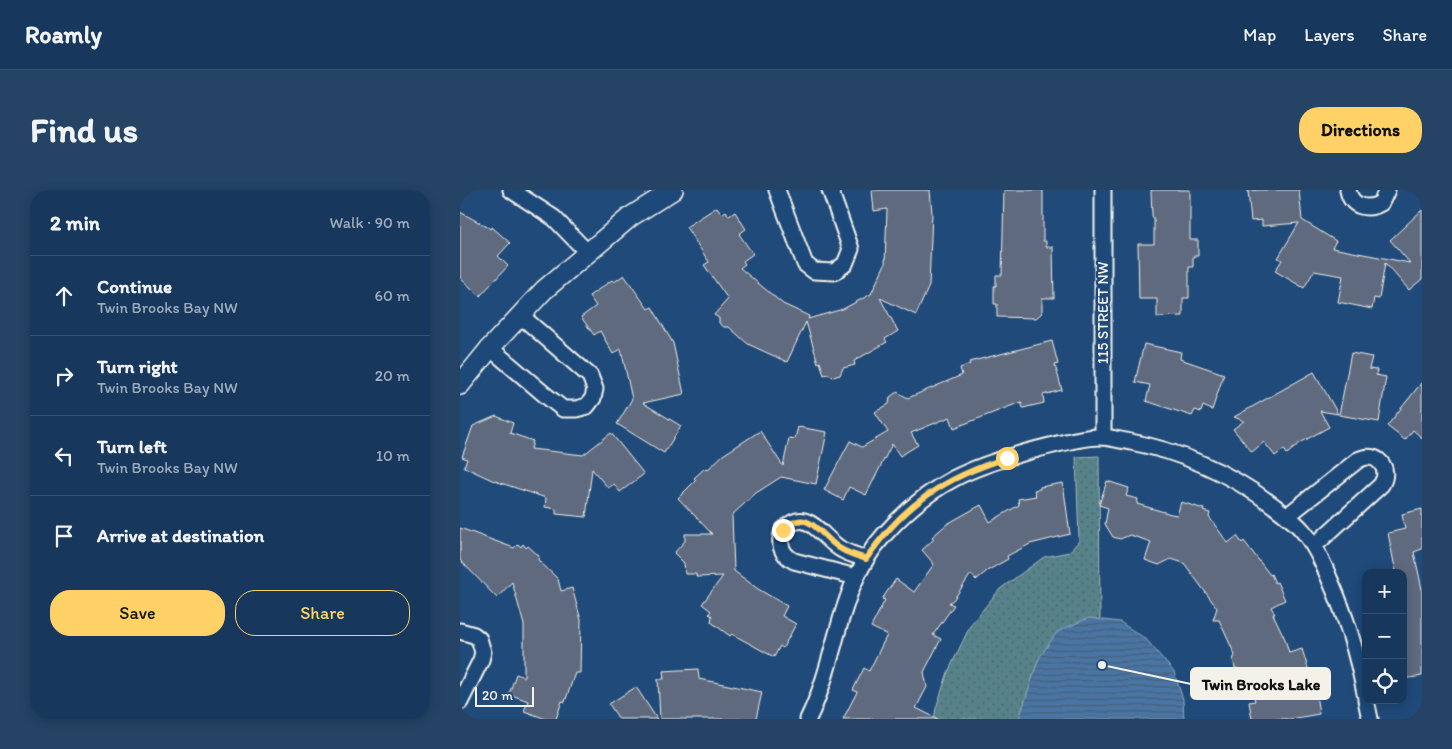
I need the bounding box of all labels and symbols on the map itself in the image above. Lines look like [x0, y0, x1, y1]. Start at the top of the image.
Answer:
street label: 115 STREET NW [1094, 261, 1112, 364]
route start [996, 447, 1019, 470]
route end [772, 519, 795, 542]
callout: Twin Brooks Lake [1191, 668, 1330, 699]
text: Twin Brooks Lake [1201, 675, 1321, 694]
scale bar [475, 684, 534, 707]

